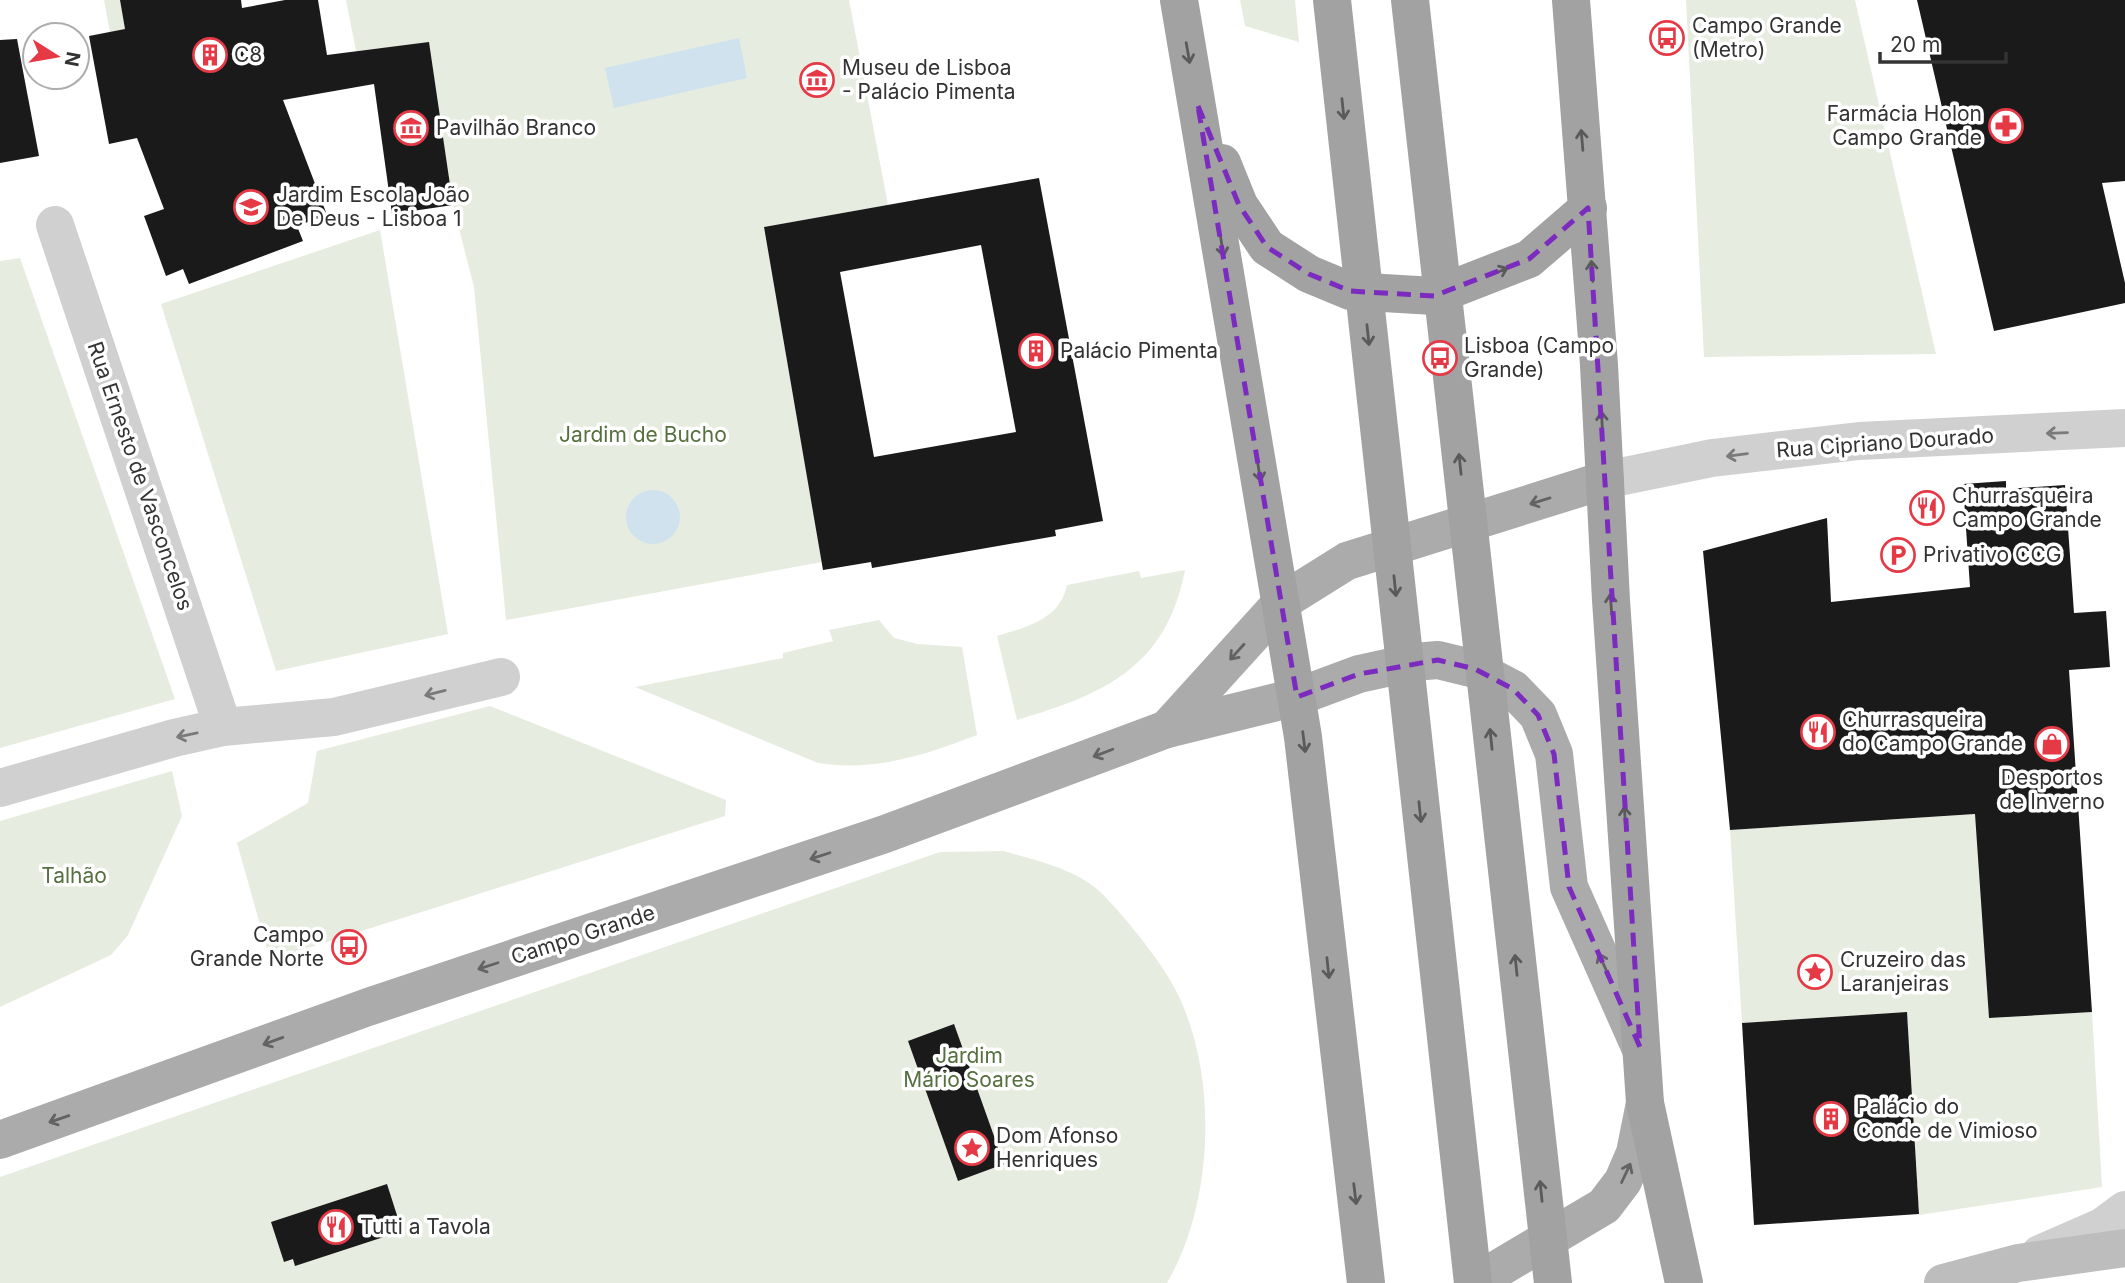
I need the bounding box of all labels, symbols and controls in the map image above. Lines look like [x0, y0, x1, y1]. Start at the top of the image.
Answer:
place label: Campo Grande (Metro) [1692, 13, 1842, 62]
bus stop icon: Campo Grande (Metro) [1648, 19, 1686, 57]
north arrow [21, 21, 91, 91]
scale bar [1880, 21, 2006, 65]
text: 20 m [1890, 32, 1940, 57]
building icon: C8 [191, 36, 229, 74]
one-way arrow [1182, 41, 1196, 64]
place label: C8 [234, 42, 262, 67]
text: N [60, 50, 85, 68]
place label: Museu de Lisboa - Palácio Pimenta [842, 55, 1016, 104]
museum icon: Museu de Lisboa - Palácio Pimenta [798, 61, 836, 99]
one-way arrow [1337, 97, 1350, 120]
place label: Farmácia Holon Campo Grande [1827, 101, 1982, 150]
pharmacy icon: Farmácia Holon Campo Grande [1987, 107, 2025, 145]
museum icon: Pavilhão Branco [392, 109, 430, 147]
place label: Pavilhão Branco [436, 115, 596, 140]
one-way arrow [1575, 130, 1588, 152]
place label: Jardim Escola João De Deus - Lisboa 1 [276, 182, 470, 231]
school or university icon: Jardim Escola João De Deus - Lisboa 1 [232, 188, 270, 226]
one-way arrow [1216, 234, 1229, 257]
one-way arrow [1585, 260, 1598, 282]
one-way arrow [1486, 265, 1508, 278]
one-way arrow [1362, 324, 1375, 346]
building icon: Palácio Pimenta [1017, 332, 1055, 370]
place label: Lisboa (Campo Grande) [1464, 333, 1614, 382]
street label: Rua Ernesto de Vasconcelos [83, 338, 198, 614]
place label: Palácio Pimenta [1060, 338, 1218, 363]
bus stop icon: Lisboa (Campo Grande) [1421, 339, 1459, 377]
one-way arrow [1595, 412, 1608, 434]
park label: Jardim de Bucho [559, 422, 727, 447]
street label: Rua Cipriano Dourado [1775, 422, 1995, 463]
one-way arrow [2046, 426, 2069, 439]
one-way arrow [1726, 449, 1749, 462]
one-way arrow [1454, 453, 1467, 476]
one-way arrow [1253, 459, 1266, 482]
place label: Churrasqueira Campo Grande [1952, 483, 2102, 532]
restaurant icon: Churrasqueira Campo Grande [1908, 489, 1946, 527]
one-way arrow [1529, 495, 1551, 508]
parking icon: Privativo CCG [1879, 536, 1917, 574]
place label: Privativo CCG [1923, 542, 2061, 567]
one-way arrow [1389, 574, 1402, 597]
one-way arrow [1604, 594, 1617, 616]
one-way arrow [1229, 643, 1245, 661]
one-way arrow [424, 687, 447, 700]
place label: Churrasqueira do Campo Grande [1842, 707, 2023, 756]
restaurant icon: Churrasqueira do Campo Grande [1799, 713, 1837, 751]
shop icon: Desportos de Inverno [2033, 725, 2071, 763]
one-way arrow [1484, 728, 1497, 751]
one-way arrow [176, 729, 199, 742]
one-way arrow [1297, 730, 1310, 753]
one-way arrow [1092, 747, 1114, 760]
place label: Desportos de Inverno [1999, 765, 2105, 814]
one-way arrow [1414, 800, 1427, 823]
one-way arrow [1619, 805, 1632, 828]
one-way arrow [809, 850, 831, 863]
park label: Talhão [41, 863, 107, 888]
street label: Campo Grande [508, 899, 658, 970]
place label: Campo Grande Norte [190, 922, 324, 971]
bus stop icon: Campo Grande Norte [330, 928, 368, 966]
place label: Cruzeiro das Laranjeiras [1840, 947, 1966, 996]
one-way arrow [1596, 952, 1609, 974]
place icon: Cruzeiro das Laranjeiras [1796, 953, 1834, 991]
one-way arrow [1510, 954, 1523, 977]
one-way arrow [1322, 956, 1335, 979]
one-way arrow [477, 961, 499, 974]
one-way arrow [263, 1036, 285, 1048]
park label: Jardim Mário Soares [903, 1043, 1035, 1092]
place label: Palácio do Conde de Vimioso [1856, 1094, 2038, 1143]
building icon: Palácio do Conde de Vimioso [1812, 1100, 1850, 1138]
one-way arrow [49, 1114, 71, 1126]
place label: Dom Afonso Henriques [996, 1123, 1118, 1172]
place icon: Dom Afonso Henriques [953, 1129, 991, 1167]
one-way arrow [1619, 1163, 1633, 1184]
one-way arrow [1535, 1180, 1548, 1203]
one-way arrow [1349, 1182, 1362, 1205]
restaurant icon: Tutti a Tavola [317, 1208, 355, 1246]
place label: Tutti a Tavola [360, 1214, 491, 1239]

